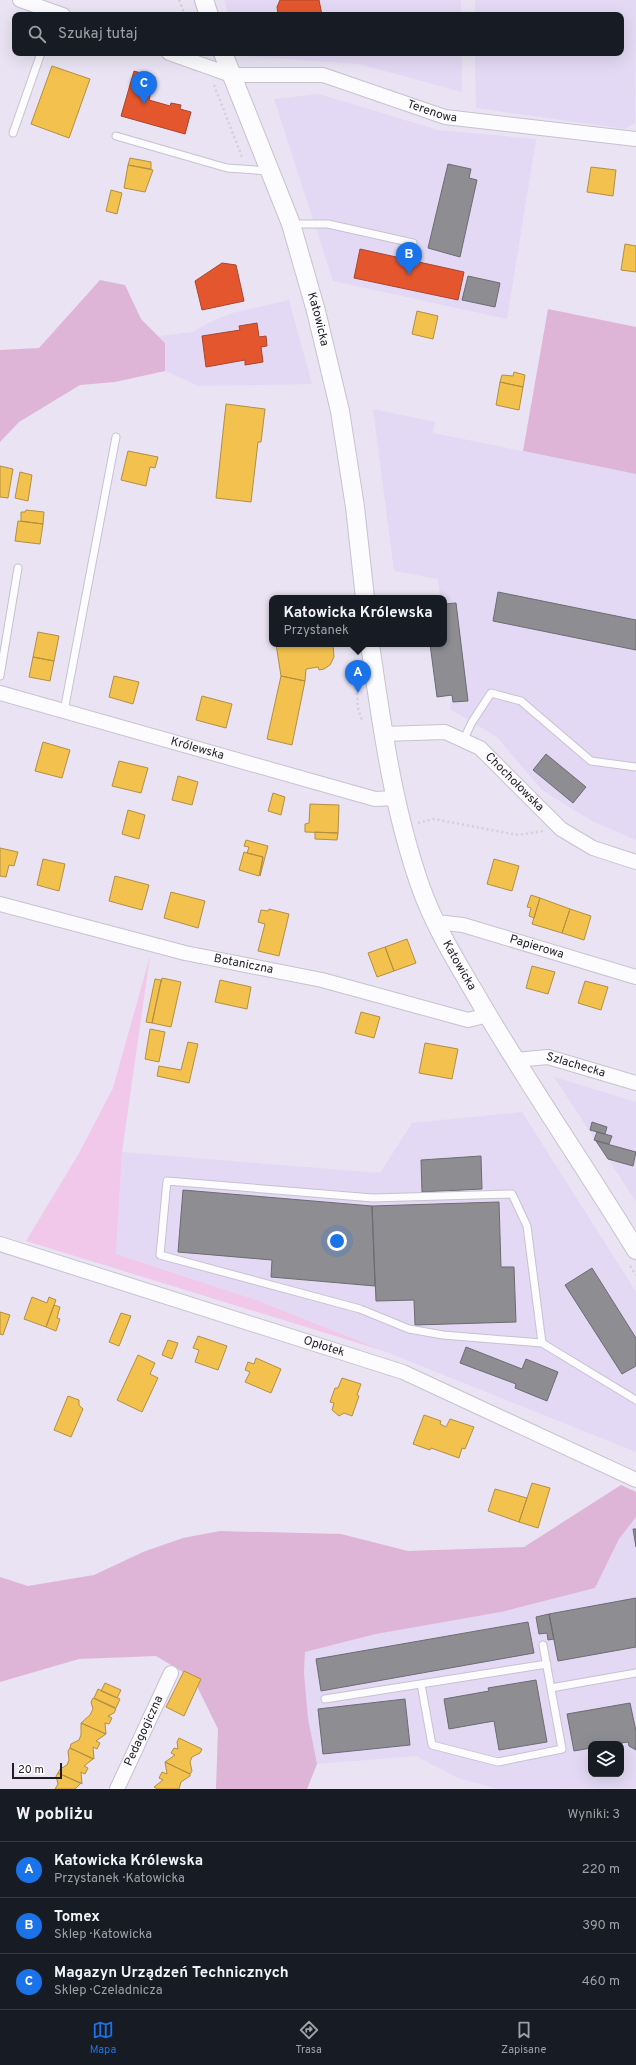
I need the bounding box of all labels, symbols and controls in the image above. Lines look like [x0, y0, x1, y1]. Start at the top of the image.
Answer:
search box [12, 12, 624, 56]
icon: search [26, 23, 48, 45]
text: Szukaj tutaj [58, 25, 138, 44]
pin: C [131, 71, 157, 104]
street label: Terenowa [405, 97, 458, 126]
pin: B [396, 242, 422, 275]
street label: Katowicka [303, 291, 332, 348]
popup [269, 595, 447, 647]
text: Katowicka Królewska [283, 604, 433, 623]
text: Przystanek [283, 623, 349, 639]
pin: A [345, 660, 371, 693]
street label: Królewska [169, 734, 226, 764]
street label: Chochołowska [481, 749, 547, 815]
street label: Papierowa [507, 931, 566, 963]
street label: Katowicka [438, 938, 480, 993]
street label: Botaniczna [212, 951, 275, 978]
street label: Szlachecka [544, 1049, 607, 1081]
your location [327, 1231, 347, 1251]
street label: Opłotek [301, 1333, 347, 1361]
street label: Pedagogiczna [121, 1693, 167, 1769]
map controls [588, 1741, 624, 1777]
button: layers [588, 1741, 624, 1777]
scale bar [12, 1761, 62, 1780]
text: 20 m [18, 1763, 44, 1777]
text: W pobliżu [16, 1804, 93, 1826]
text: Wyniki: 3 [568, 1807, 620, 1823]
text: Katowicka Królewska [54, 1852, 203, 1871]
text: A [24, 1862, 34, 1878]
text: 220 m [582, 1862, 620, 1878]
text: Przystanek · Katowicka [54, 1871, 185, 1887]
text: Tomex [54, 1908, 100, 1927]
text: B [25, 1918, 33, 1934]
text: 390 m [582, 1918, 620, 1934]
text: Sklep · Katowicka [54, 1927, 152, 1943]
text: Magazyn Urządzeń Technicznych [54, 1964, 289, 1983]
text: C [25, 1974, 33, 1990]
text: 460 m [582, 1974, 620, 1990]
text: Sklep · Czeladnicza [54, 1983, 163, 1999]
tab: Mapa [90, 2019, 116, 2057]
tab: Trasa [296, 2019, 322, 2057]
tab: Zapisane [501, 2019, 546, 2057]

